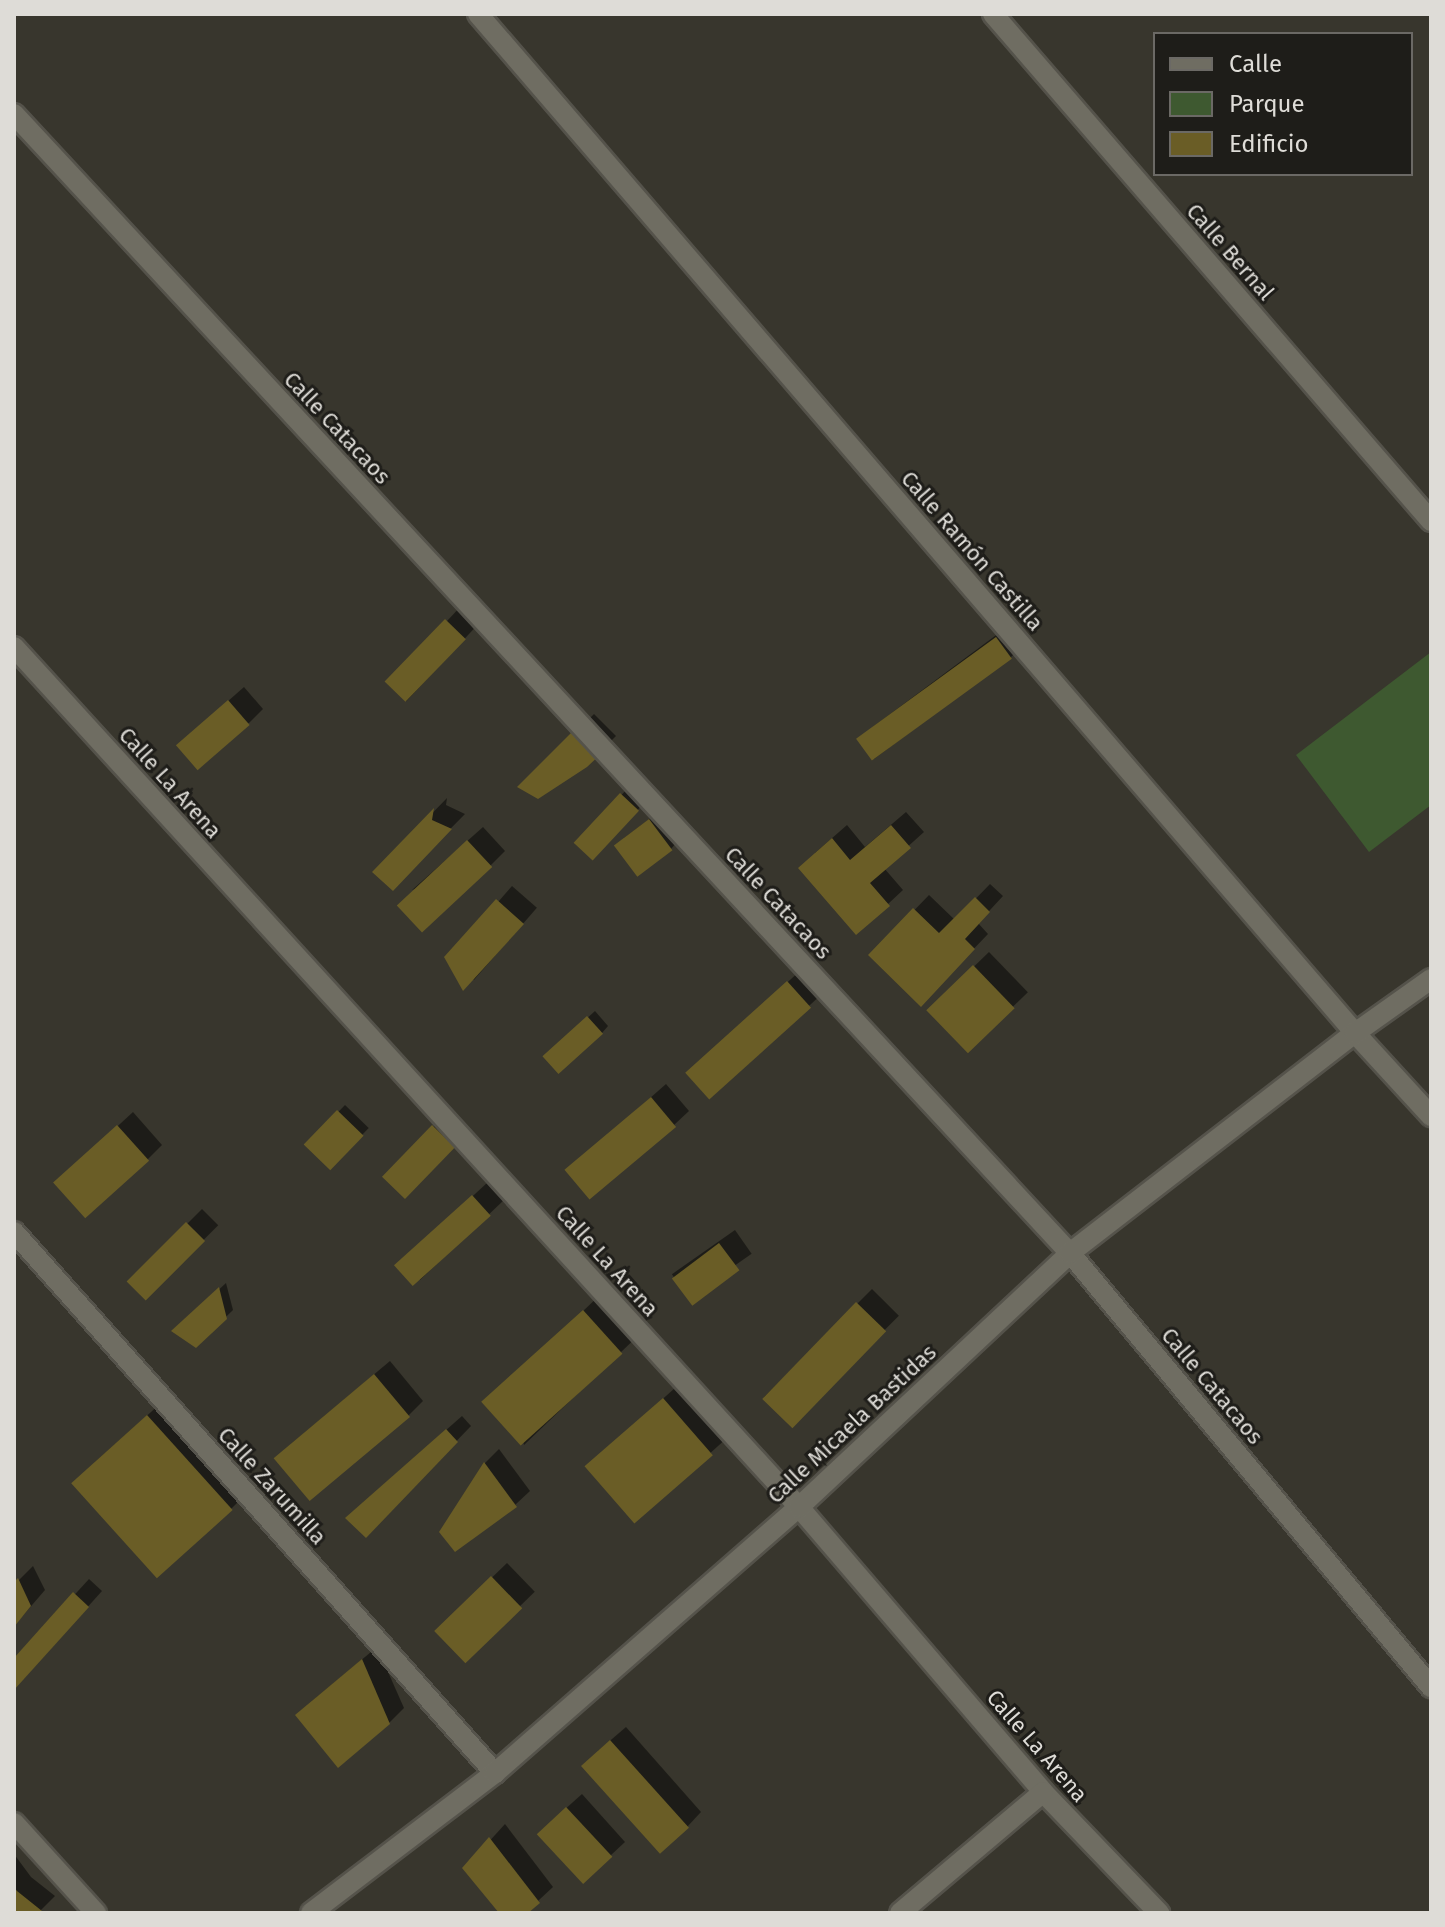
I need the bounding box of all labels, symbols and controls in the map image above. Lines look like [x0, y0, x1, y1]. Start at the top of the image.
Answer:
legend [1153, 32, 1413, 176]
text: Calle [1229, 50, 1282, 78]
text: Parque [1229, 90, 1305, 118]
text: Edificio [1229, 130, 1309, 158]
street label: Calle Bernal [1181, 198, 1279, 306]
street label: Calle Catacaos [278, 366, 396, 490]
street label: Calle Ramón Castilla [895, 466, 1049, 636]
street label: Calle La Arena [113, 722, 227, 844]
street label: Calle Catacaos [719, 841, 837, 965]
street label: Calle La Arena [550, 1200, 664, 1322]
street label: Calle Catacaos [1156, 1322, 1268, 1450]
street label: Calle Micaela Bastidas [762, 1339, 942, 1509]
street label: Calle Zarumilla [212, 1422, 332, 1550]
street label: Calle La Arena [981, 1684, 1093, 1808]

